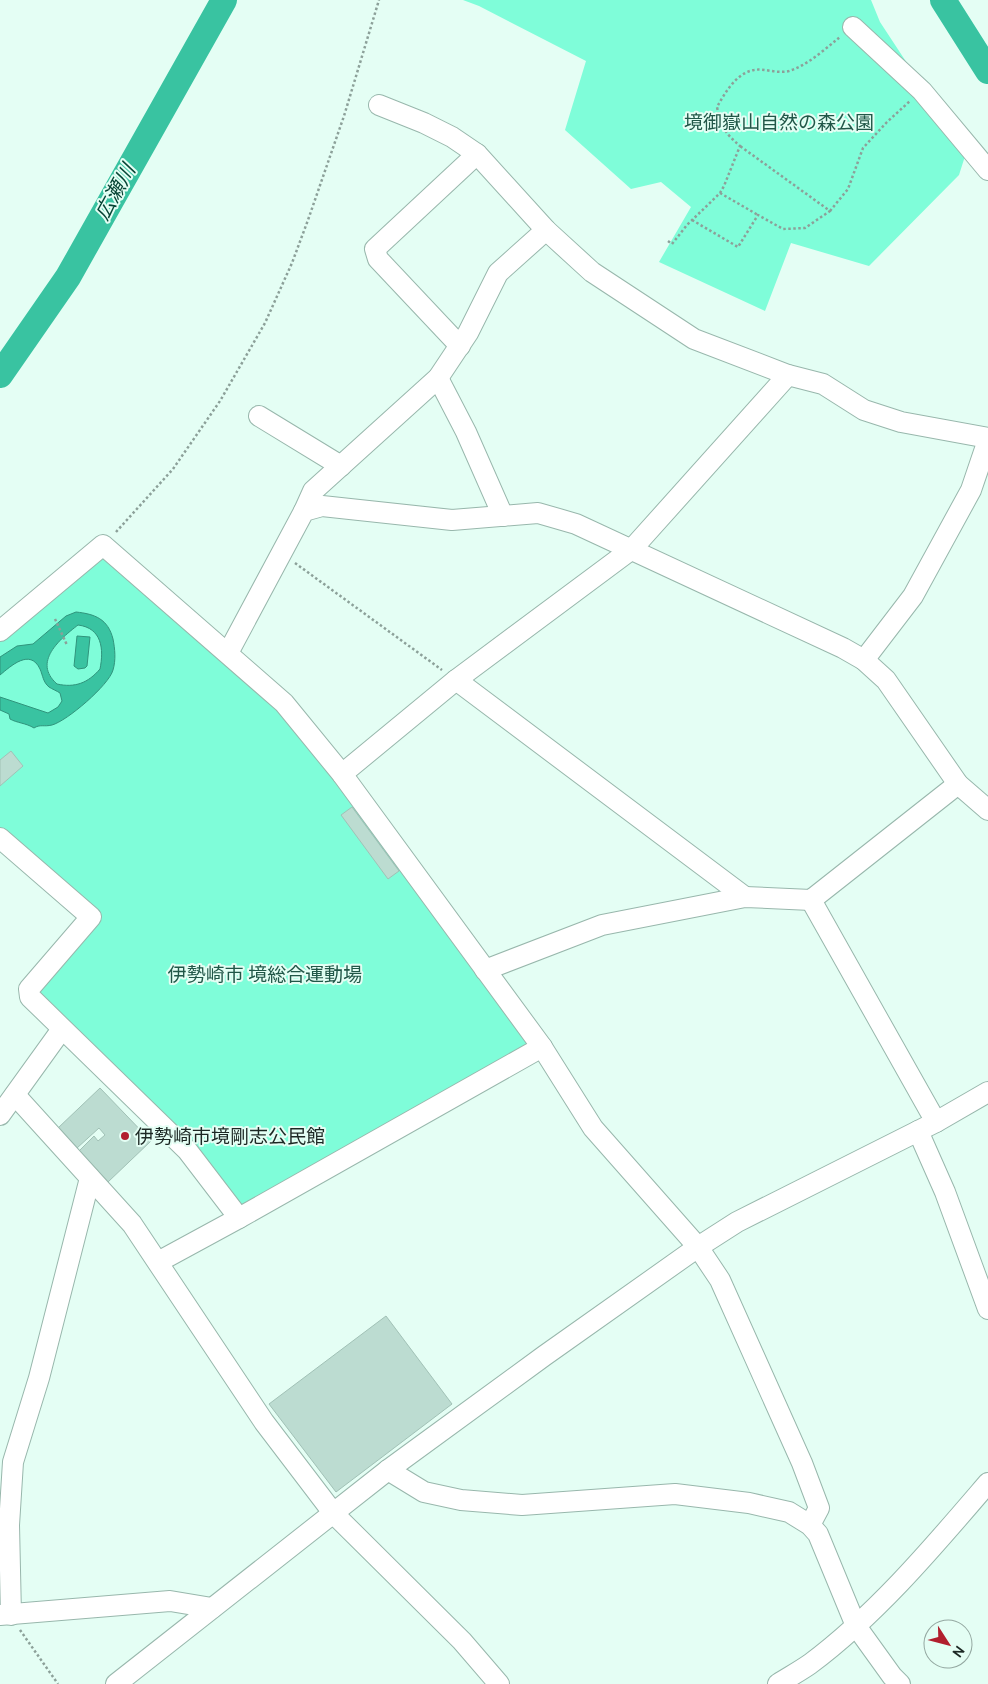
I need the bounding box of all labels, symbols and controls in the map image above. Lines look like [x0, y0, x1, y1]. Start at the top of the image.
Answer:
park label: 境御嶽山自然の森公園 [684, 111, 874, 134]
water label: 広瀬川 [90, 158, 141, 224]
park label: 伊勢崎市 境総合運動場 [168, 963, 362, 986]
place label: 伊勢崎市境剛志公民館 [135, 1125, 325, 1148]
marker: 伊勢崎市境剛志公民館 [119, 1130, 131, 1142]
north arrow [923, 1619, 973, 1669]
text: N [948, 1642, 969, 1661]

